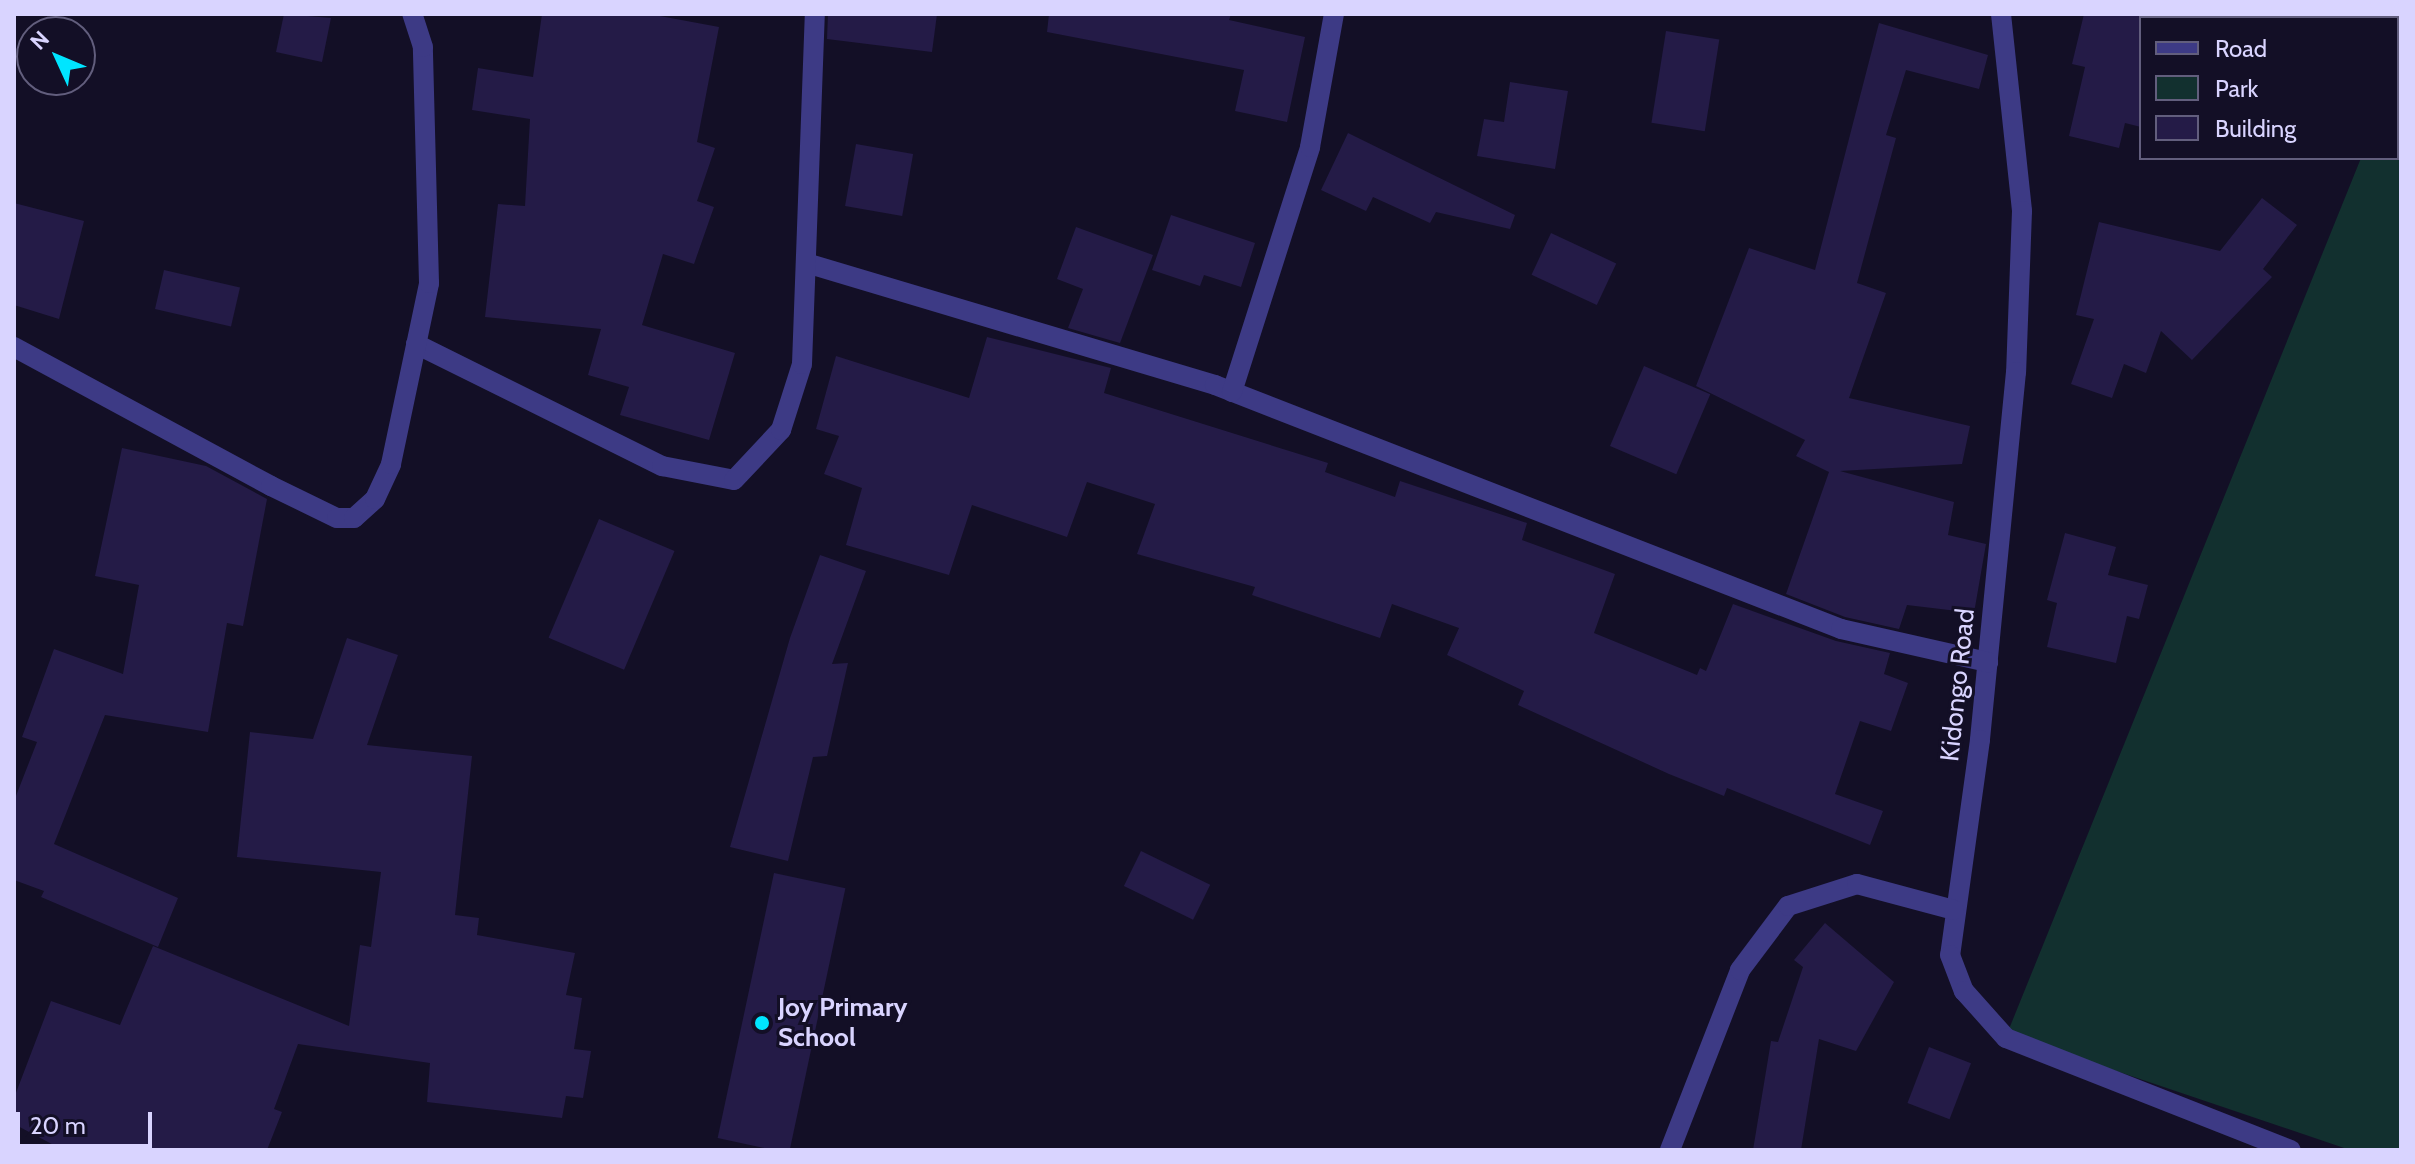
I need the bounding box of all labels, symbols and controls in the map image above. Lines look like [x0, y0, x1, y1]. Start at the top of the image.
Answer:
north arrow [16, 16, 96, 96]
legend [2139, 16, 2399, 160]
text: N [25, 25, 55, 55]
text: Road [2215, 34, 2267, 63]
text: Park [2215, 74, 2258, 103]
text: Building [2215, 114, 2296, 143]
street label: Kidongo Road [1934, 607, 1982, 763]
place label: Joy Primary School [778, 992, 907, 1054]
marker: Joy Primary School [753, 1014, 771, 1032]
scale bar [20, 1096, 156, 1146]
text: 20 m [30, 1111, 86, 1140]

